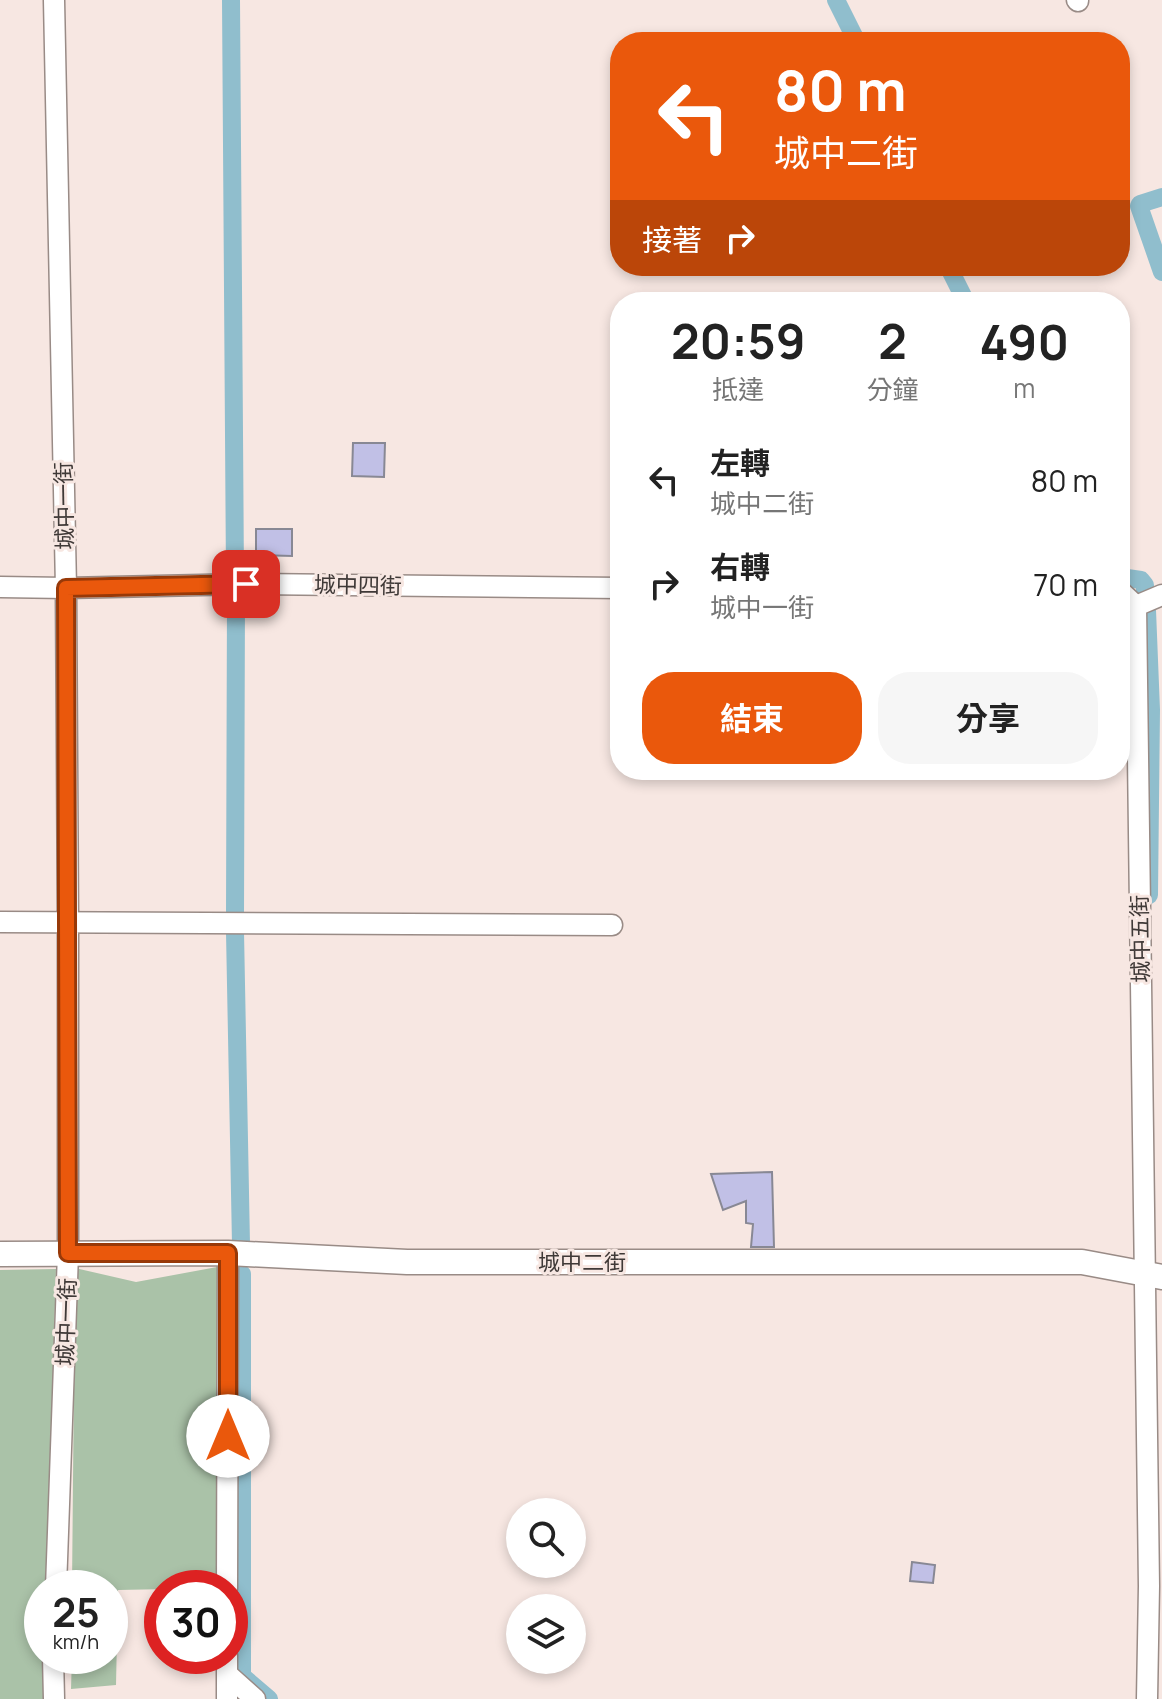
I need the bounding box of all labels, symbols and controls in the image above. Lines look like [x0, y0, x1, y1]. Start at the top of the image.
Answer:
text: 80 m [774, 51, 907, 128]
icon: left [642, 64, 746, 168]
text: 城中二街 [774, 128, 918, 177]
icon: right [718, 216, 762, 260]
text: 接著 [642, 219, 702, 260]
text: 20:59 [671, 308, 806, 373]
text: 2 [878, 308, 907, 373]
text: 490 [980, 309, 1069, 374]
text: m [1013, 370, 1035, 406]
text: 抵達 [712, 371, 764, 407]
text: 分鐘 [867, 371, 919, 407]
text: 左轉 [710, 442, 770, 483]
icon: left [642, 458, 686, 502]
text: 80 m [1031, 460, 1098, 501]
street label: 城中一街 [48, 462, 80, 550]
text: 城中二街 [710, 485, 814, 521]
text: 右轉 [710, 546, 770, 587]
pin [212, 550, 280, 618]
icon: arrive [224, 562, 268, 606]
icon: right [642, 562, 686, 606]
text: 70 m [1033, 564, 1098, 605]
street label: 城中四街 [314, 569, 402, 601]
text: 城中一街 [710, 589, 814, 625]
button: 結束 [642, 672, 862, 764]
button: 分享 [878, 672, 1098, 764]
street label: 城中五街 [1124, 895, 1156, 983]
street label: 城中二街 [538, 1247, 626, 1277]
street label: 城中一街 [49, 1277, 83, 1367]
position arrow [186, 1394, 270, 1478]
map controls [506, 1498, 586, 1674]
button: search [506, 1498, 586, 1578]
speed limit sign: 30 [144, 1570, 248, 1674]
text: 25 [52, 1584, 100, 1639]
button: layers [506, 1594, 586, 1674]
text: km/h [53, 1628, 99, 1655]

